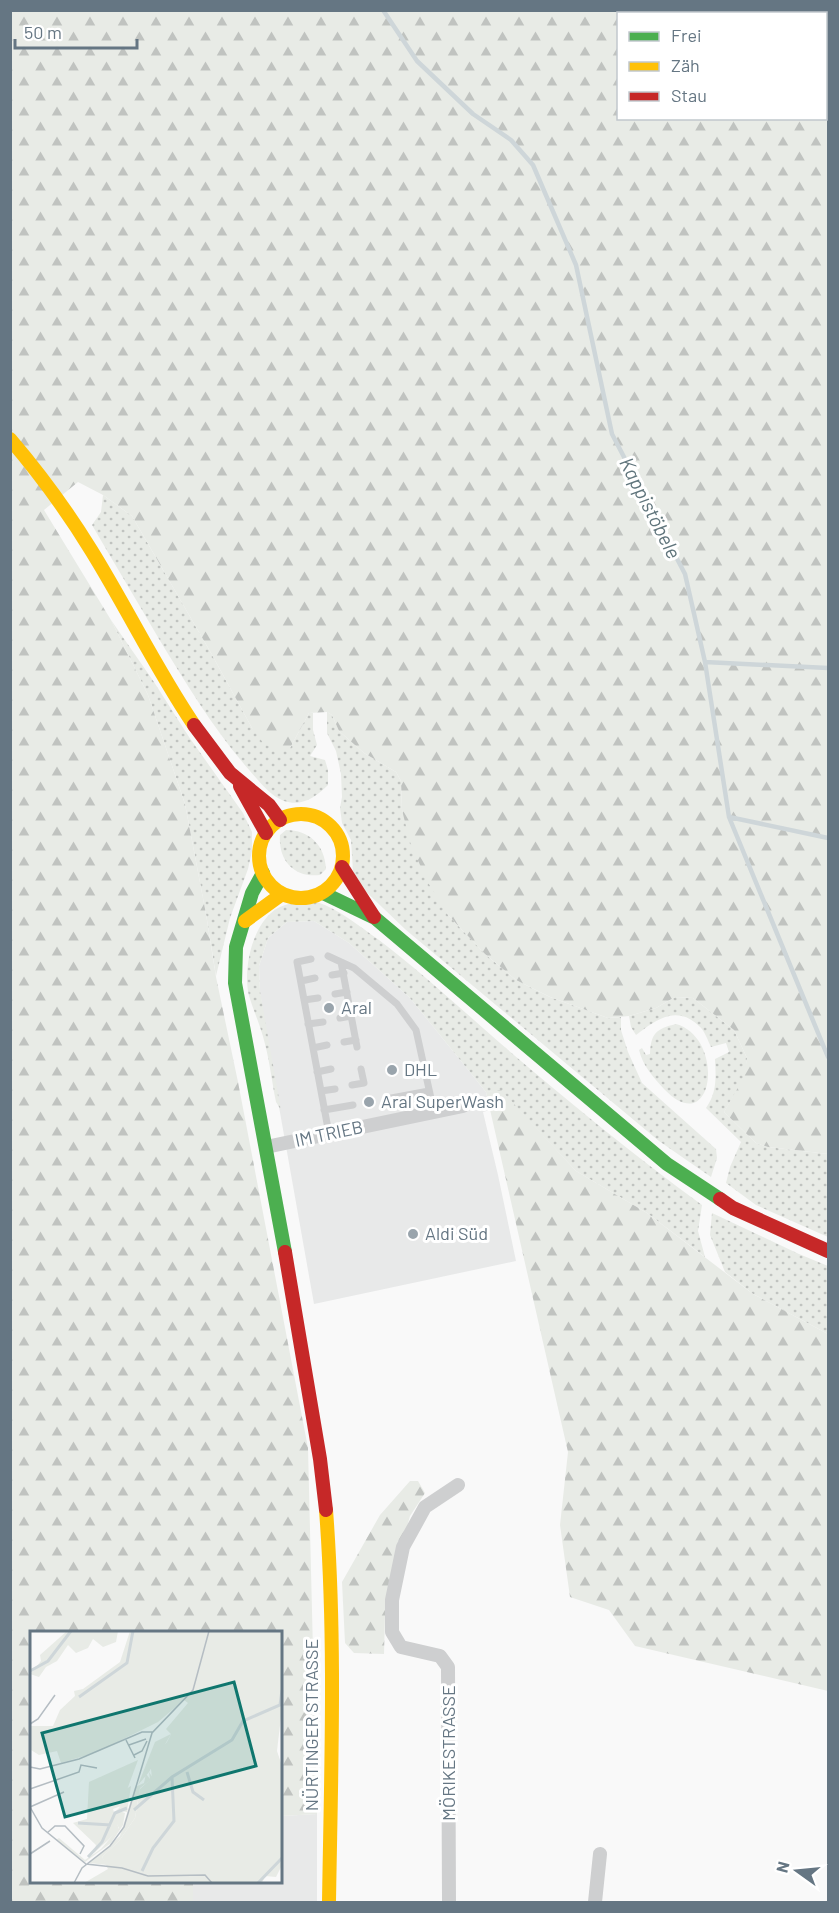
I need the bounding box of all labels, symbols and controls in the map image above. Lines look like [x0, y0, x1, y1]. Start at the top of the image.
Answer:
scale bar [15, 12, 136, 50]
legend [617, 12, 827, 120]
text: 50 m [24, 21, 62, 43]
text: Frei [671, 24, 702, 46]
text: Zäh [671, 54, 700, 76]
text: Stau [671, 84, 707, 106]
water label: Kappistöbele [615, 453, 687, 562]
place label: Aral [341, 996, 372, 1018]
marker: Aral [322, 1001, 336, 1015]
place label: DHL [404, 1058, 437, 1080]
marker: DHL [385, 1063, 399, 1077]
place label: Aral SuperWash [381, 1090, 504, 1112]
marker: Aral SuperWash [362, 1095, 376, 1109]
street label: IM TRIEB [293, 1115, 365, 1151]
place label: Aldi Süd [425, 1222, 488, 1244]
marker: Aldi Süd [406, 1227, 420, 1241]
inset map [30, 1631, 282, 1883]
street label: NÜRTINGER STRASSE [300, 1639, 322, 1811]
street label: MÖRIKESTRASSE [437, 1685, 459, 1821]
north arrow [767, 1841, 827, 1901]
text: N [771, 1859, 793, 1875]

